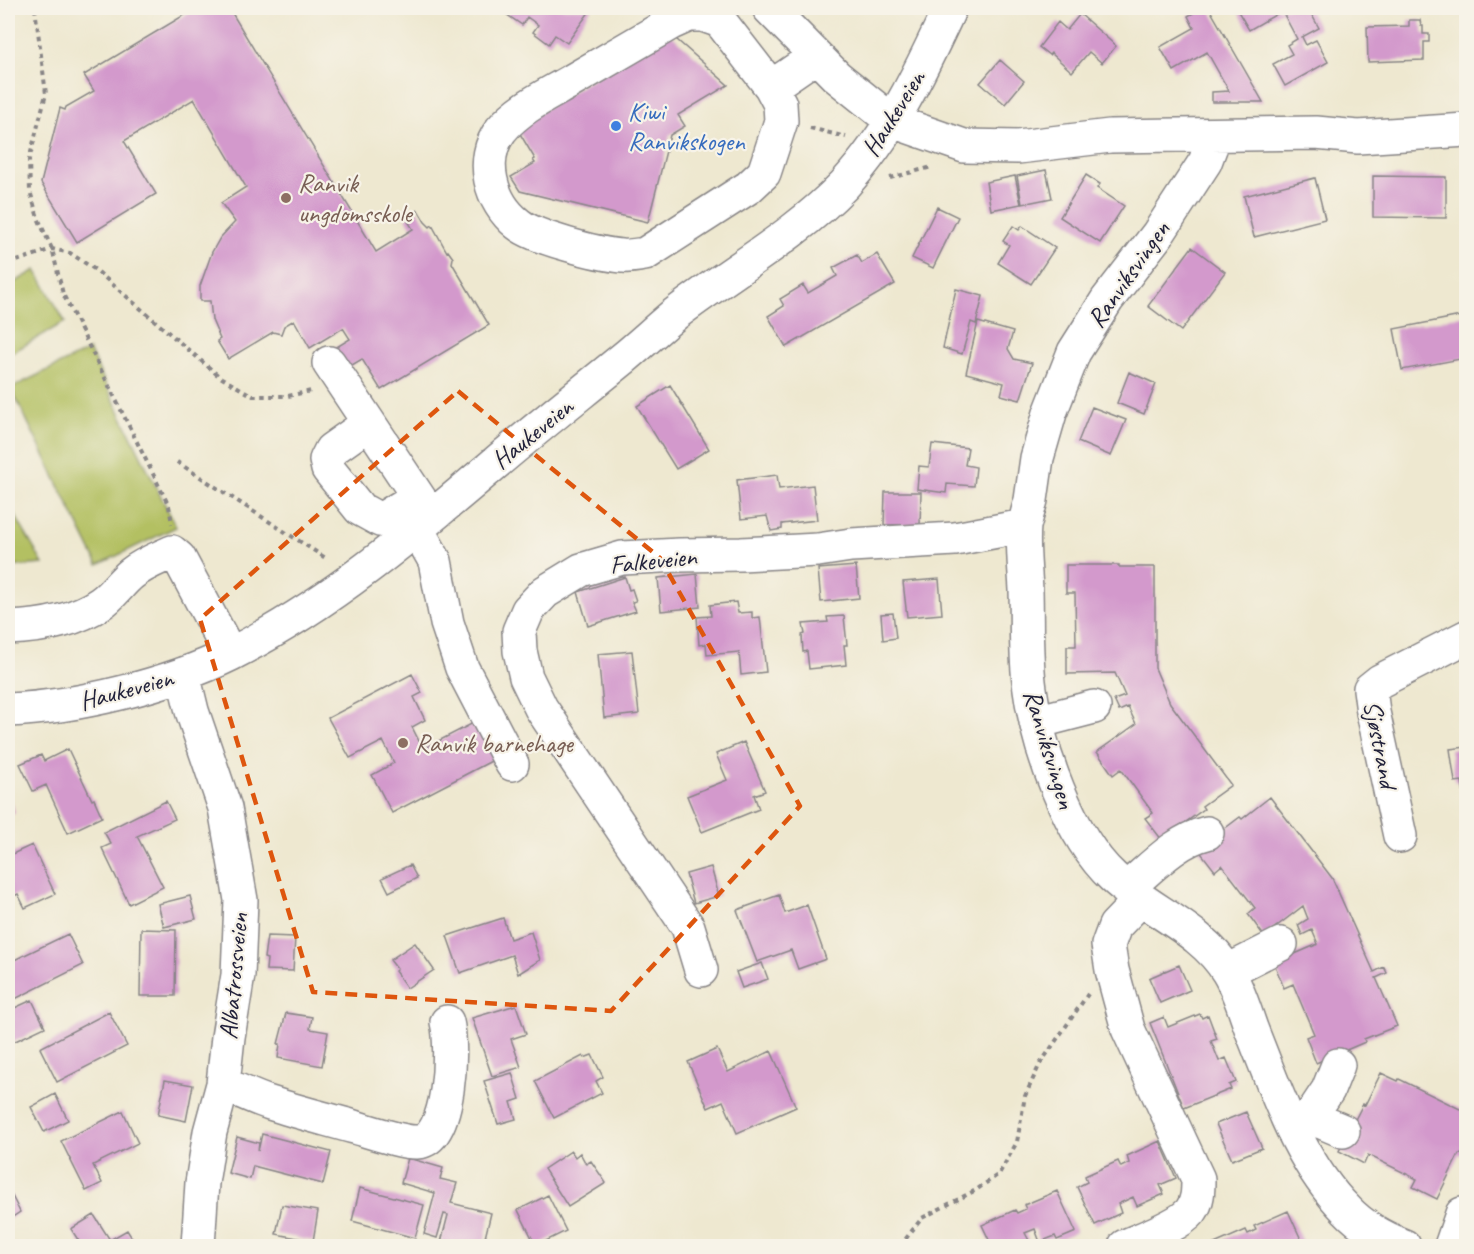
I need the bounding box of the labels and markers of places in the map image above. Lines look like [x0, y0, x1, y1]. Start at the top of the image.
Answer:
place label: Kiwi Ranvikskogen [628, 95, 746, 158]
marker: Kiwi Ranvikskogen [609, 119, 623, 133]
place label: Ranvik ungdomsskole [298, 167, 414, 230]
marker: Ranvik ungdomsskole [279, 191, 293, 205]
place label: Ranvik barnehage [415, 727, 574, 760]
marker: Ranvik barnehage [396, 736, 410, 750]

